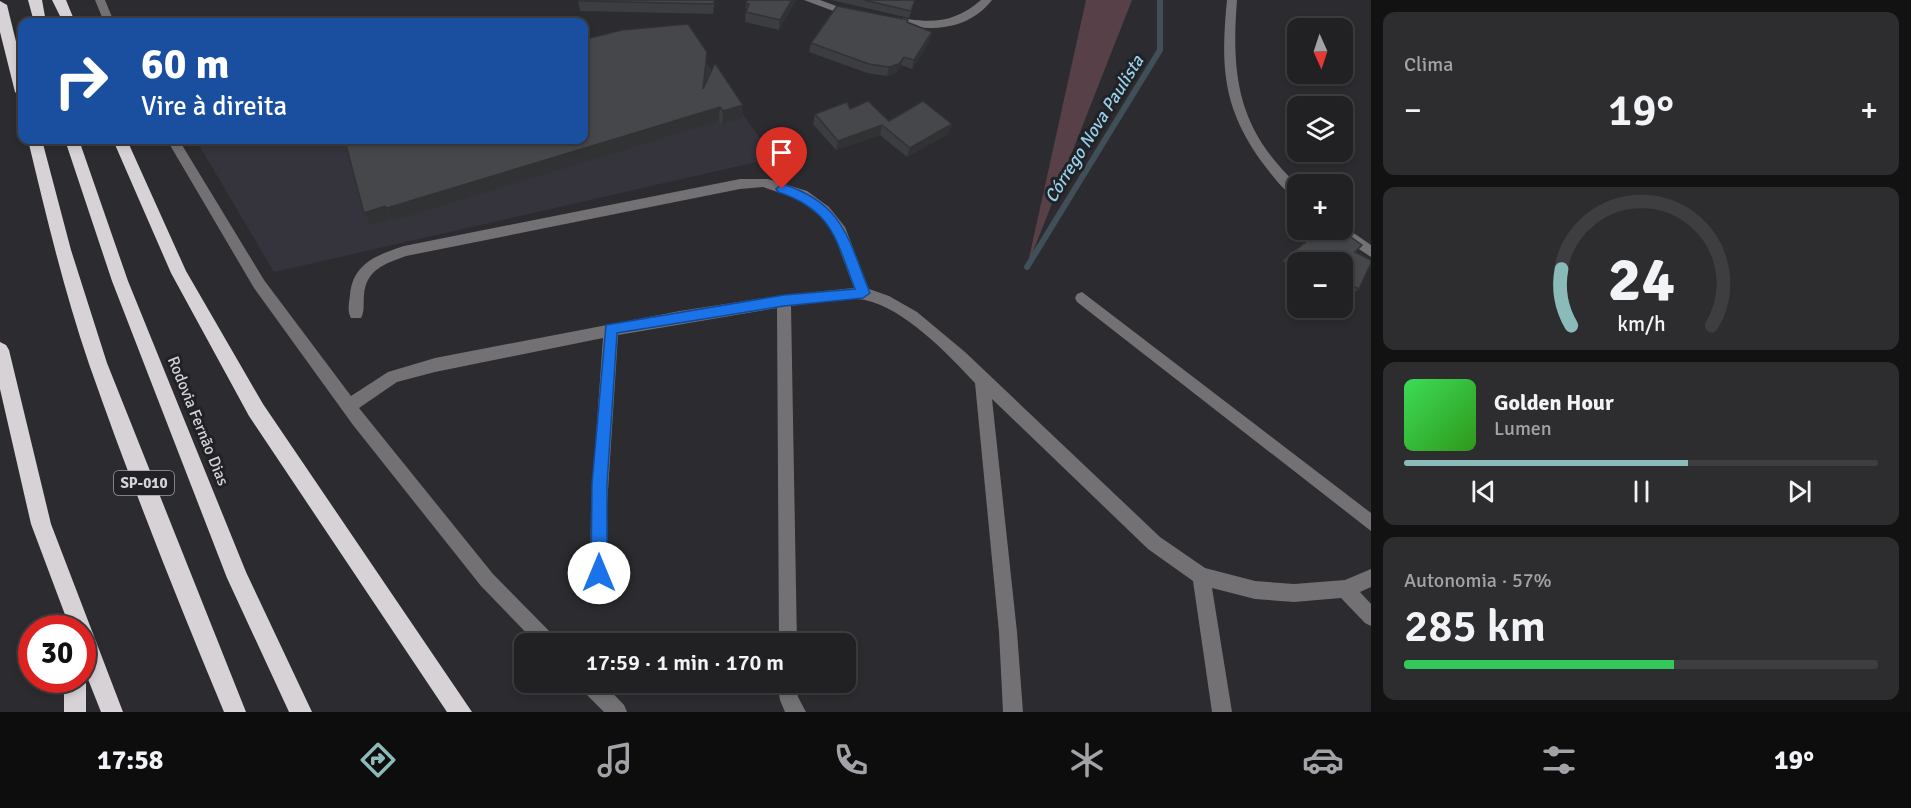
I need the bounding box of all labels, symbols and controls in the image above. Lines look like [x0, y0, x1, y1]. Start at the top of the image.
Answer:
north arrow [1287, 18, 1353, 84]
map controls [1287, 18, 1353, 318]
text: 60 m [141, 39, 230, 90]
icon: right [42, 42, 120, 120]
water label: Córrego Nova Paulista [1040, 50, 1149, 207]
text: Clima [1404, 52, 1453, 77]
text: 19° [1608, 83, 1674, 138]
text: Vire à direita [141, 90, 287, 123]
text: − [1404, 90, 1422, 131]
text: + [1860, 90, 1878, 131]
button: layers [1287, 96, 1353, 162]
pin [756, 127, 807, 189]
icon: arrive [765, 136, 798, 169]
button: + [1287, 174, 1353, 240]
text: 24 [1607, 241, 1675, 318]
button: − [1287, 252, 1353, 318]
text: km/h [1617, 311, 1665, 337]
street label: Rodovia Fernão Dias [163, 353, 233, 489]
text: Golden Hour [1494, 389, 1614, 416]
text: Lumen [1494, 416, 1552, 441]
road number: SP-010 [114, 471, 174, 495]
icon: previous [1467, 475, 1500, 508]
icon: pause [1625, 475, 1658, 508]
icon: next [1783, 475, 1816, 508]
position arrow [567, 541, 631, 605]
text: Autonomia · 57% [1404, 568, 1552, 593]
text: 285 km [1404, 599, 1546, 654]
speed limit sign: 30 [18, 615, 96, 693]
text: 17:59 · 1 min · 170 m [586, 649, 784, 676]
icon: directions [357, 739, 399, 781]
icon: music [594, 739, 636, 781]
icon: phone [830, 739, 872, 781]
icon: climate [1066, 739, 1108, 781]
icon: car [1302, 739, 1344, 781]
icon: filters [1538, 739, 1580, 781]
text: 17:58 [97, 744, 163, 777]
text: 19° [1774, 744, 1814, 777]

